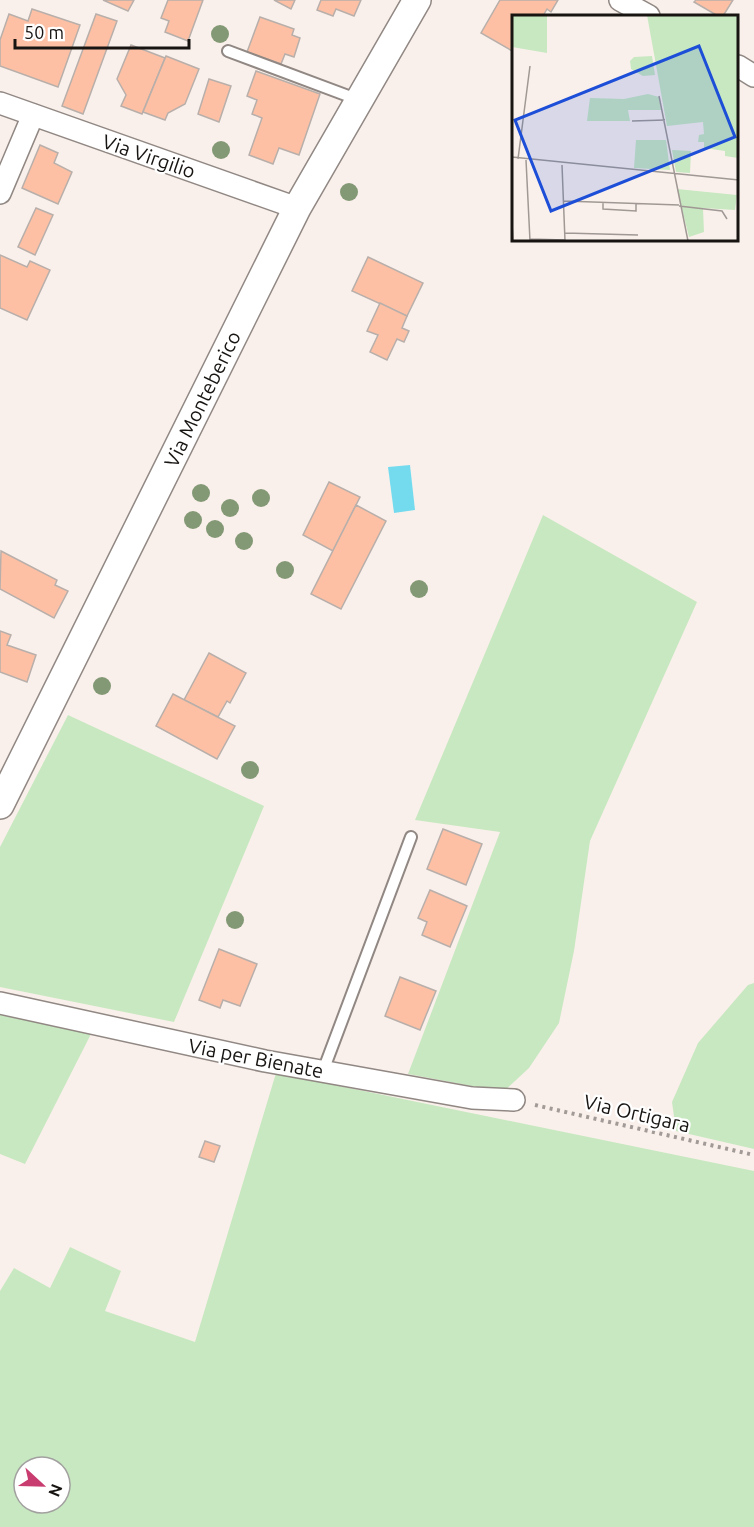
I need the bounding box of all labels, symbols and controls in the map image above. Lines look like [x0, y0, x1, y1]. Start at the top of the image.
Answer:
scale bar [15, 12, 189, 50]
inset map [512, 15, 739, 242]
text: 50 m [24, 22, 64, 42]
street label: Via Virgilio [99, 129, 199, 183]
street label: Via Monteberico [159, 327, 245, 471]
street label: Via per Bienate [187, 1034, 325, 1082]
street label: Via Ortigara [582, 1090, 692, 1136]
north arrow [12, 1455, 72, 1515]
text: N [45, 1482, 66, 1500]

